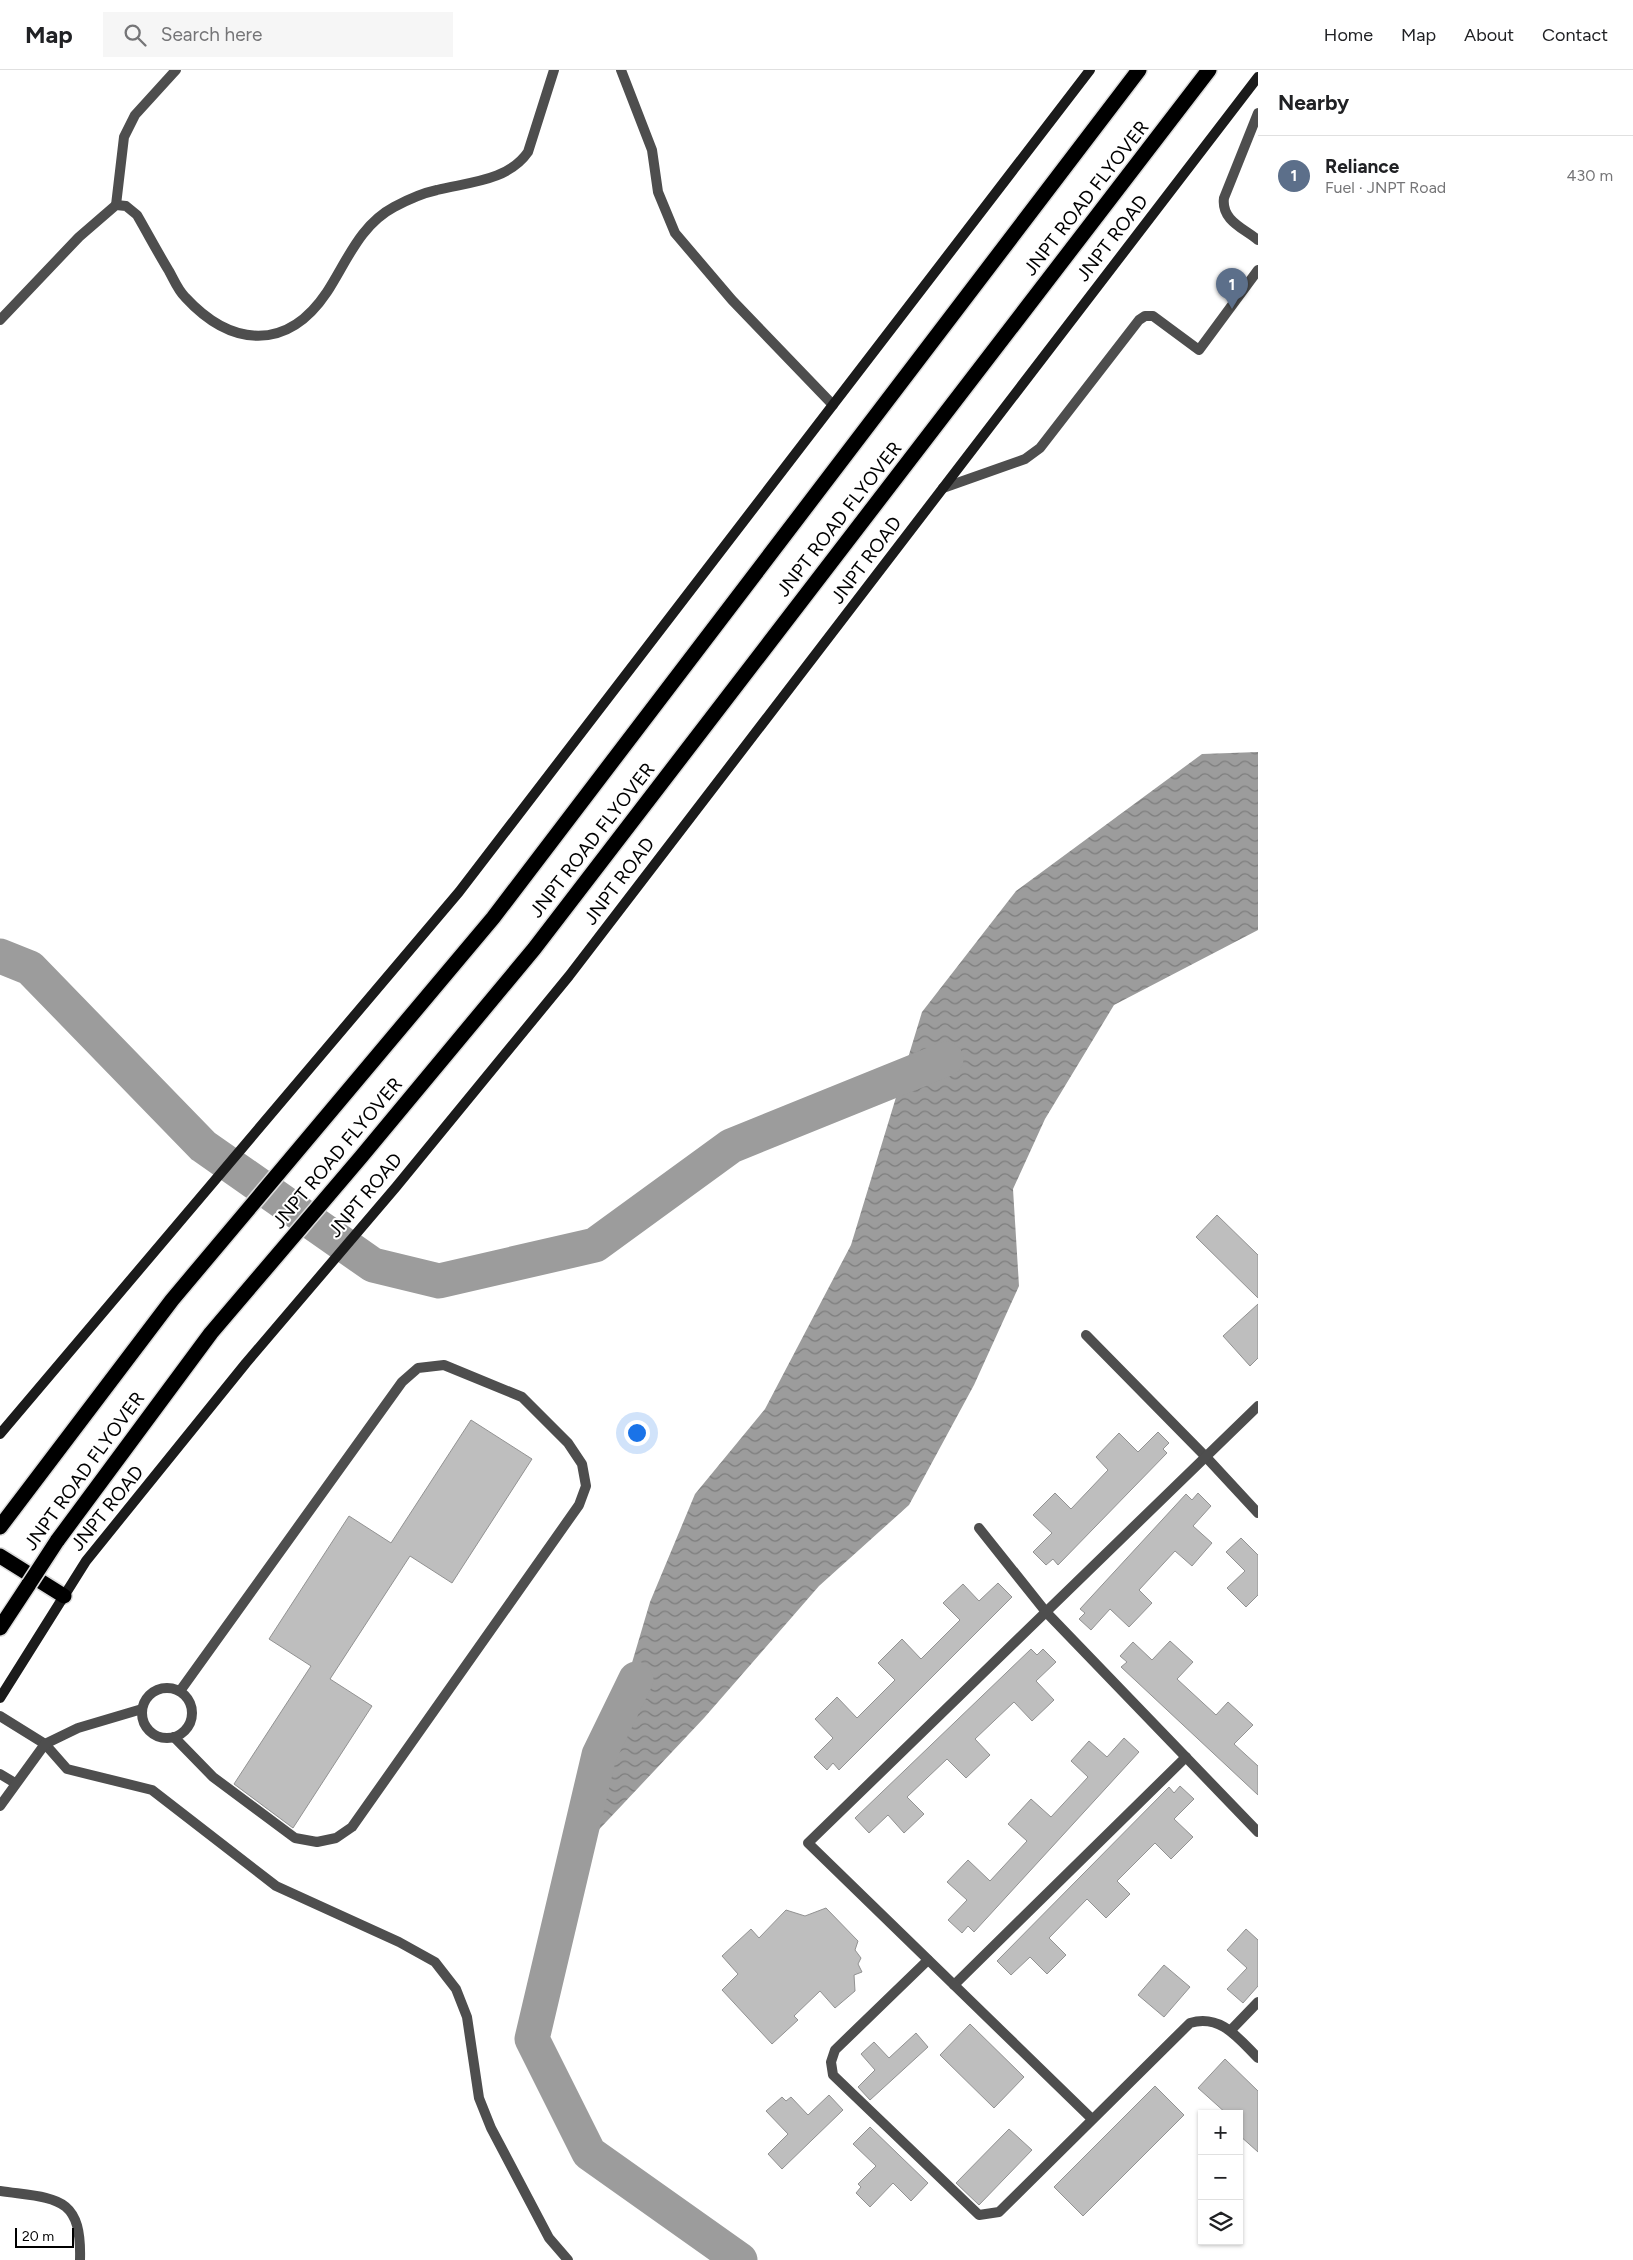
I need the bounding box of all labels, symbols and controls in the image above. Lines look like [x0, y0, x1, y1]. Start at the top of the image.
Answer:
search box [103, 12, 453, 57]
text: Map [25, 20, 73, 49]
icon: search [121, 21, 149, 49]
text: Search here [161, 23, 262, 46]
text: Home [1324, 24, 1373, 46]
text: Map [1401, 24, 1436, 46]
text: About [1464, 24, 1514, 46]
text: Contact [1542, 24, 1608, 46]
text: Nearby [1278, 90, 1349, 115]
street label: JNPT ROAD FLYOVER [1018, 116, 1154, 280]
text: Reliance [1325, 155, 1399, 178]
text: 1 [1291, 166, 1297, 185]
text: 430 m [1567, 166, 1613, 185]
text: Fuel · JNPT Road [1325, 178, 1446, 197]
street label: JNPT ROAD [1071, 190, 1153, 286]
pin: 1 [1216, 268, 1248, 309]
street label: JNPT ROAD FLYOVER [771, 437, 907, 601]
street label: JNPT ROAD [826, 512, 906, 608]
street label: JNPT ROAD FLYOVER [524, 758, 660, 922]
street label: JNPT ROAD [579, 833, 659, 929]
street label: JNPT ROAD FLYOVER [267, 1073, 407, 1233]
street label: JNPT ROAD [323, 1148, 407, 1242]
street label: JNPT ROAD FLYOVER [19, 1387, 149, 1555]
your location [624, 1420, 650, 1446]
street label: JNPT ROAD [66, 1461, 148, 1555]
map controls [1198, 2110, 1243, 2245]
button: + [1198, 2110, 1243, 2155]
button: − [1198, 2155, 1243, 2200]
button: layers [1198, 2200, 1243, 2245]
scale bar [15, 2225, 74, 2248]
text: 20 m [22, 2228, 54, 2245]

